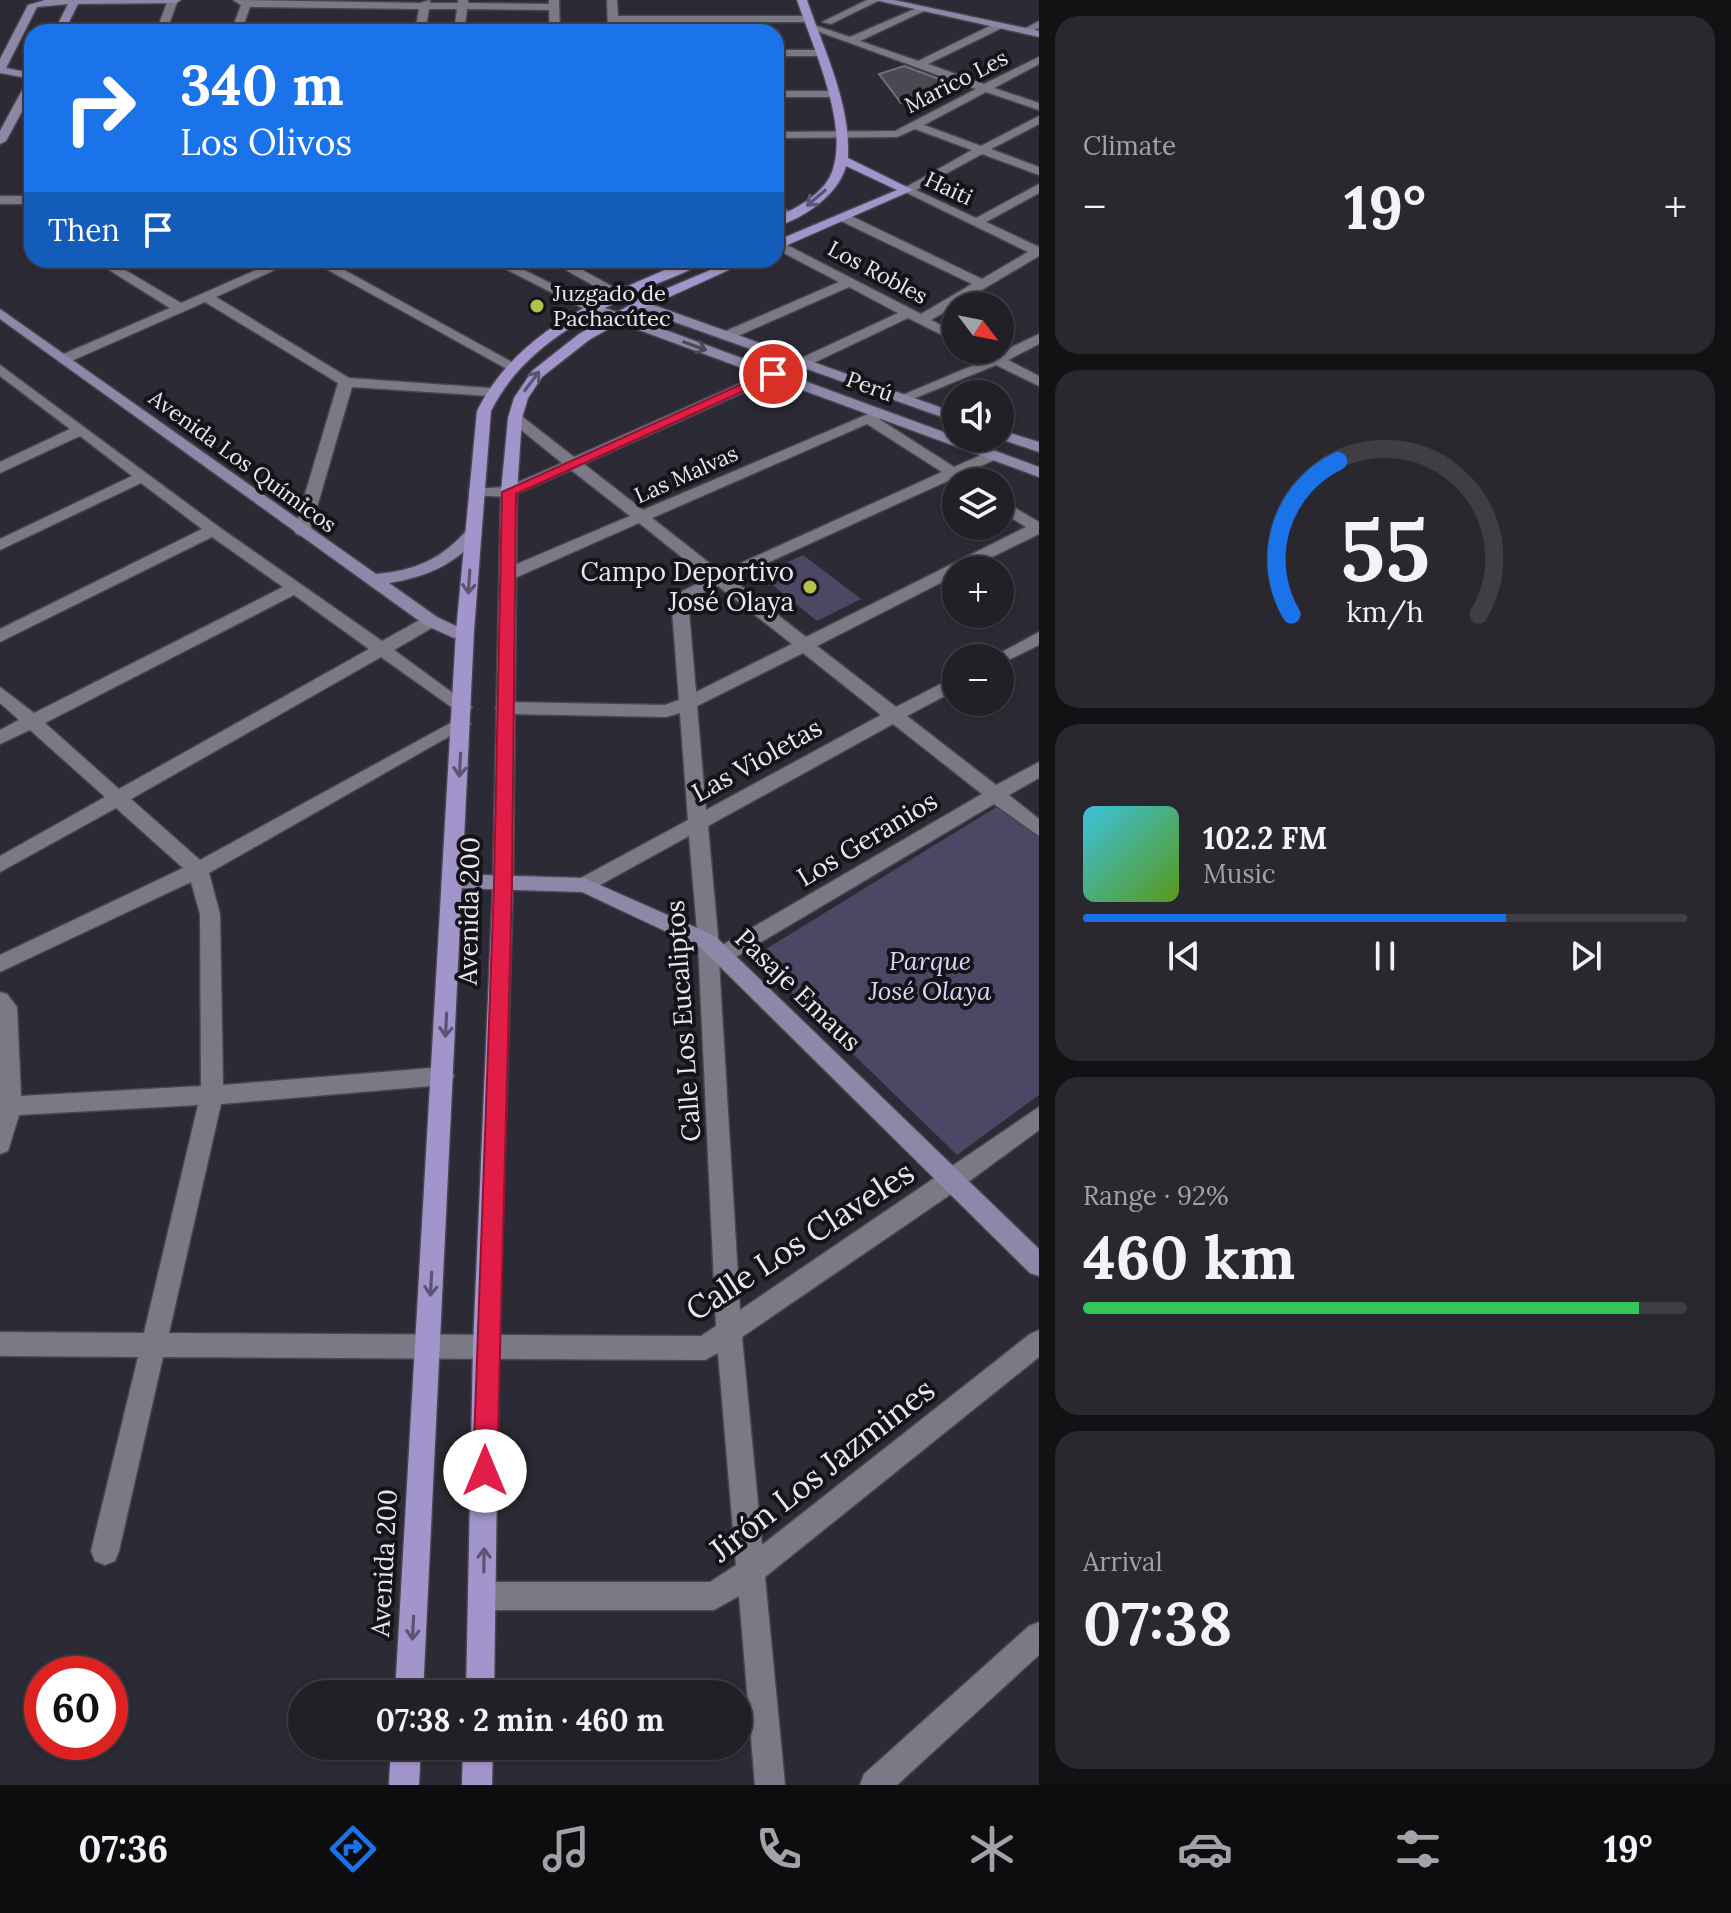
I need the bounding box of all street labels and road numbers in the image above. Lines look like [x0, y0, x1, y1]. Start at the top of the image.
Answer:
street label: Marico Les [900, 43, 1012, 119]
street label: Haiti [921, 165, 977, 211]
street label: Los Robles [823, 234, 933, 310]
street label: Perú [843, 365, 897, 407]
street label: Avenida Los Químicos [143, 383, 342, 538]
street label: Las Malvas [630, 439, 742, 509]
street label: Las Violetas [686, 710, 828, 809]
street label: Los Geranios [791, 784, 943, 893]
street label: Avenida 200 [451, 837, 486, 986]
street label: Calle Los Eucaliptos [658, 899, 707, 1143]
street label: Pasaje Emaus [728, 921, 868, 1058]
street label: Calle Los Claveles [678, 1152, 922, 1330]
street label: Jirón Los Jazmines [700, 1369, 943, 1571]
street label: Avenida 200 [363, 1488, 404, 1639]

